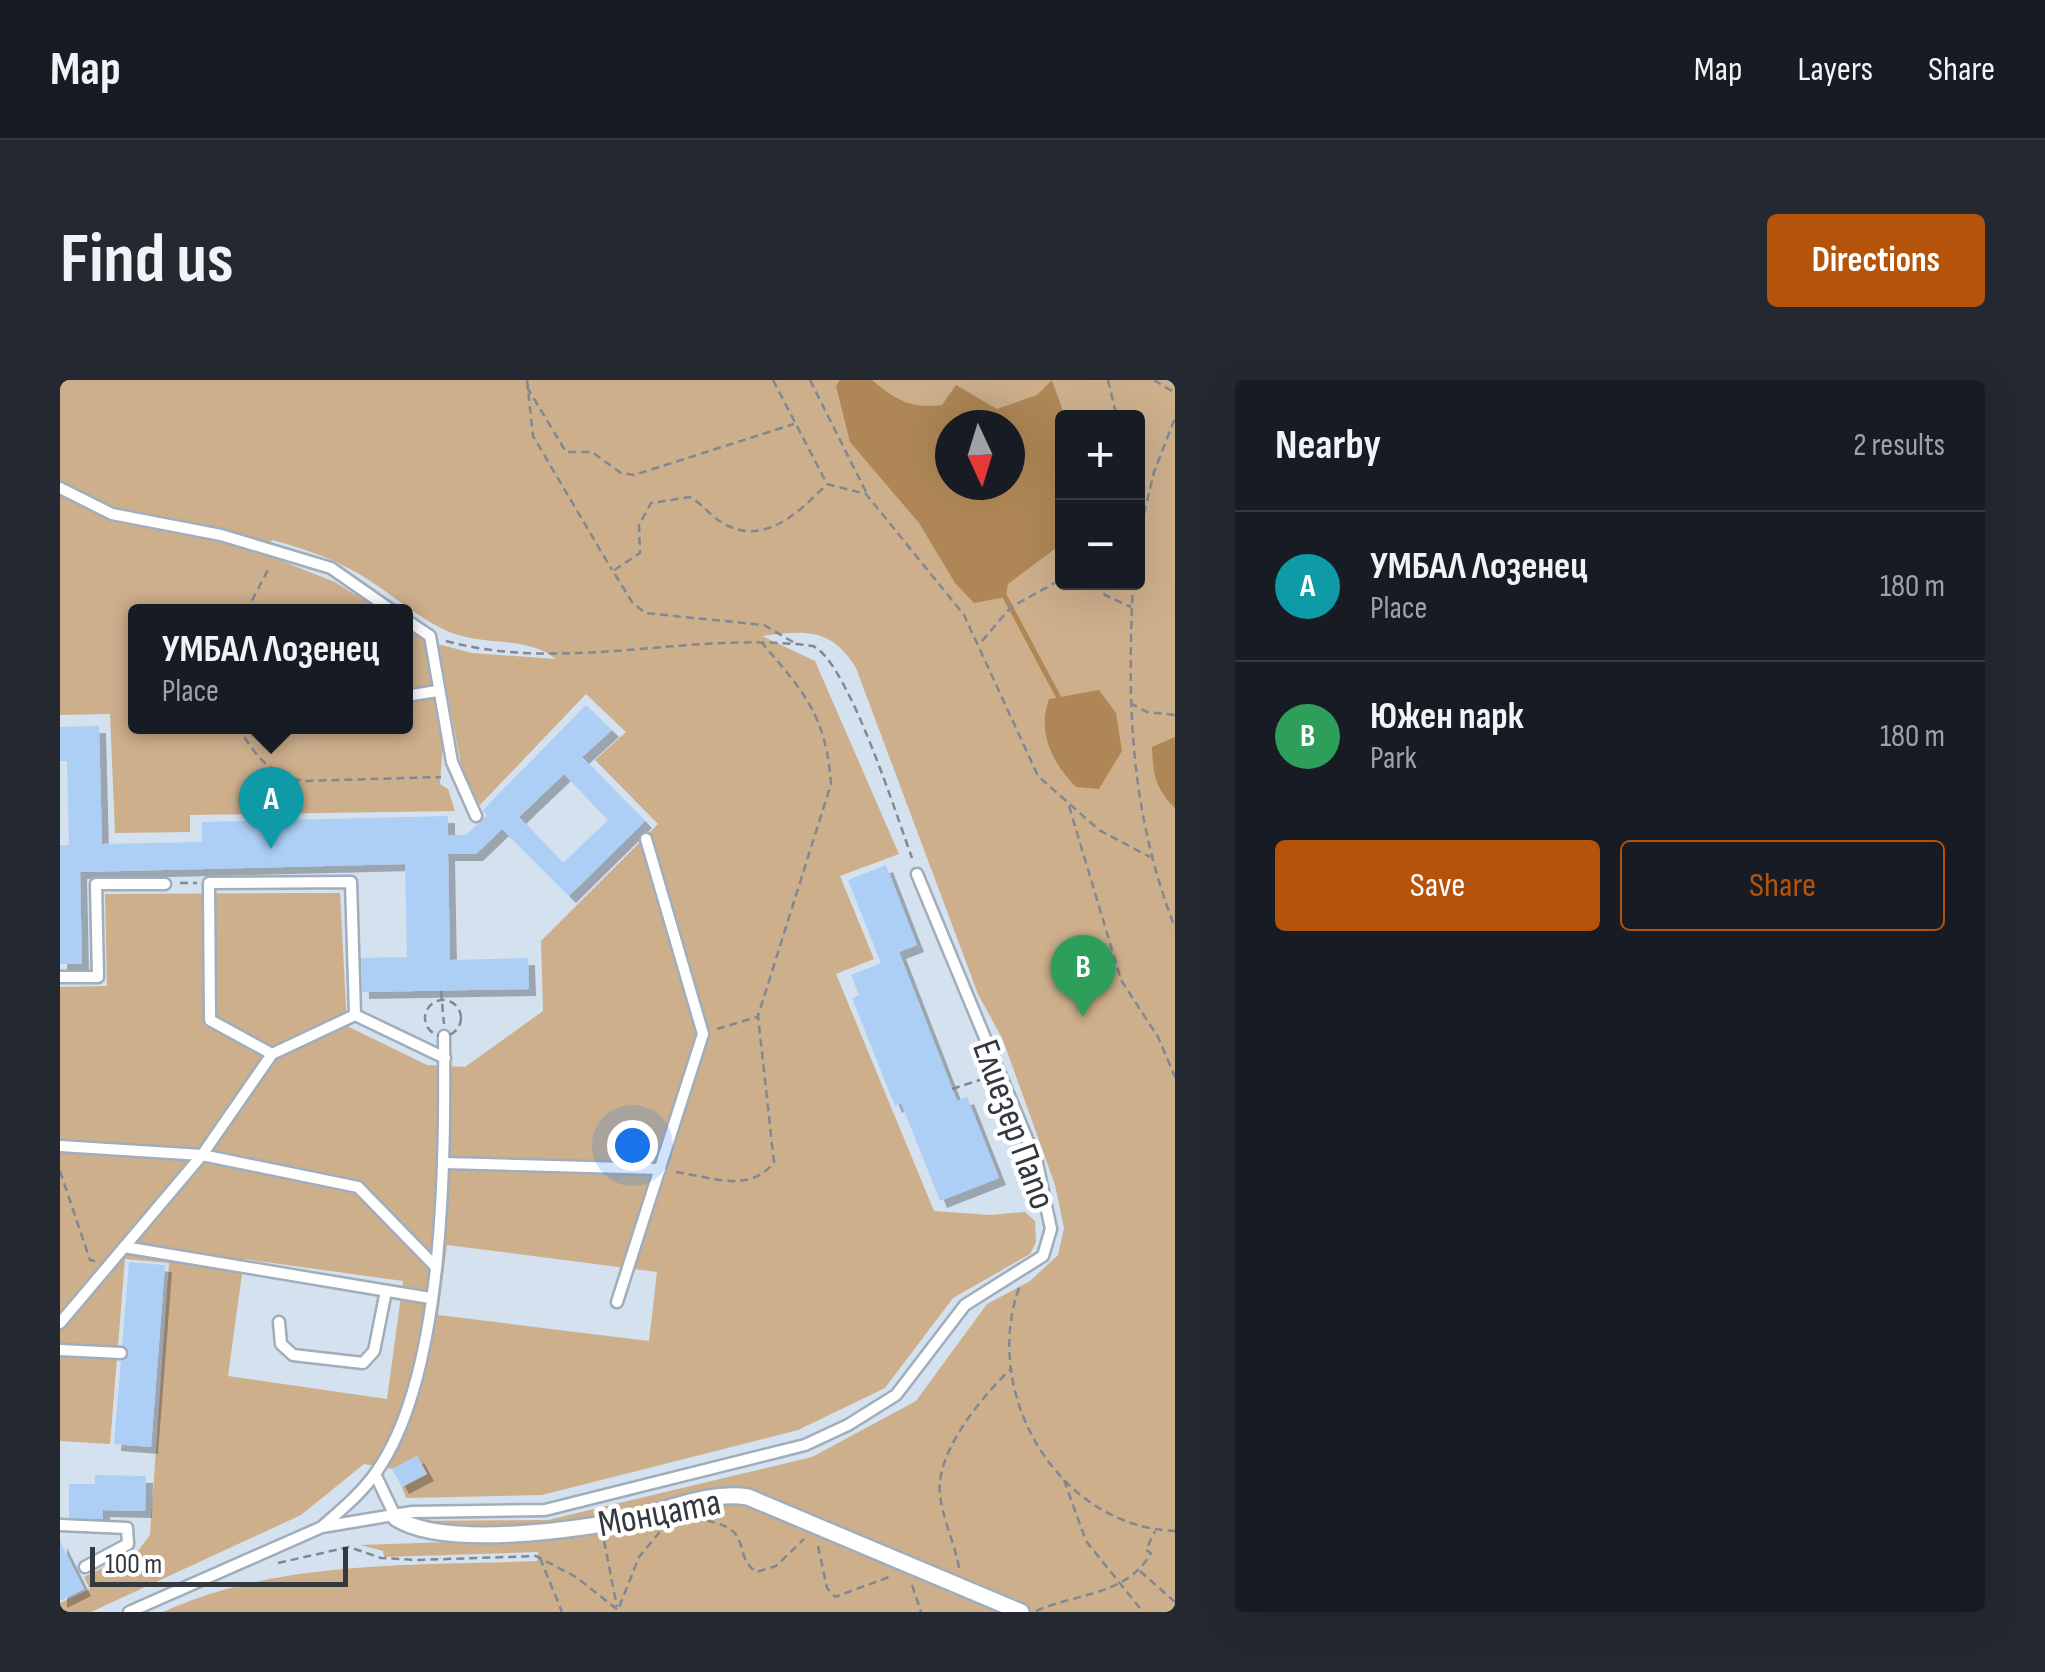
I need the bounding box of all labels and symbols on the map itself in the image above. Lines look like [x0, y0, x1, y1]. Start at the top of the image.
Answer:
north arrow [935, 410, 1025, 500]
pin: A [238, 766, 304, 849]
pin: B [1050, 934, 1116, 1017]
street label: Елиезер Папо [962, 1034, 1065, 1215]
your location [607, 1120, 658, 1171]
street label: Монцата [594, 1480, 724, 1547]
scale bar [90, 1542, 348, 1586]

